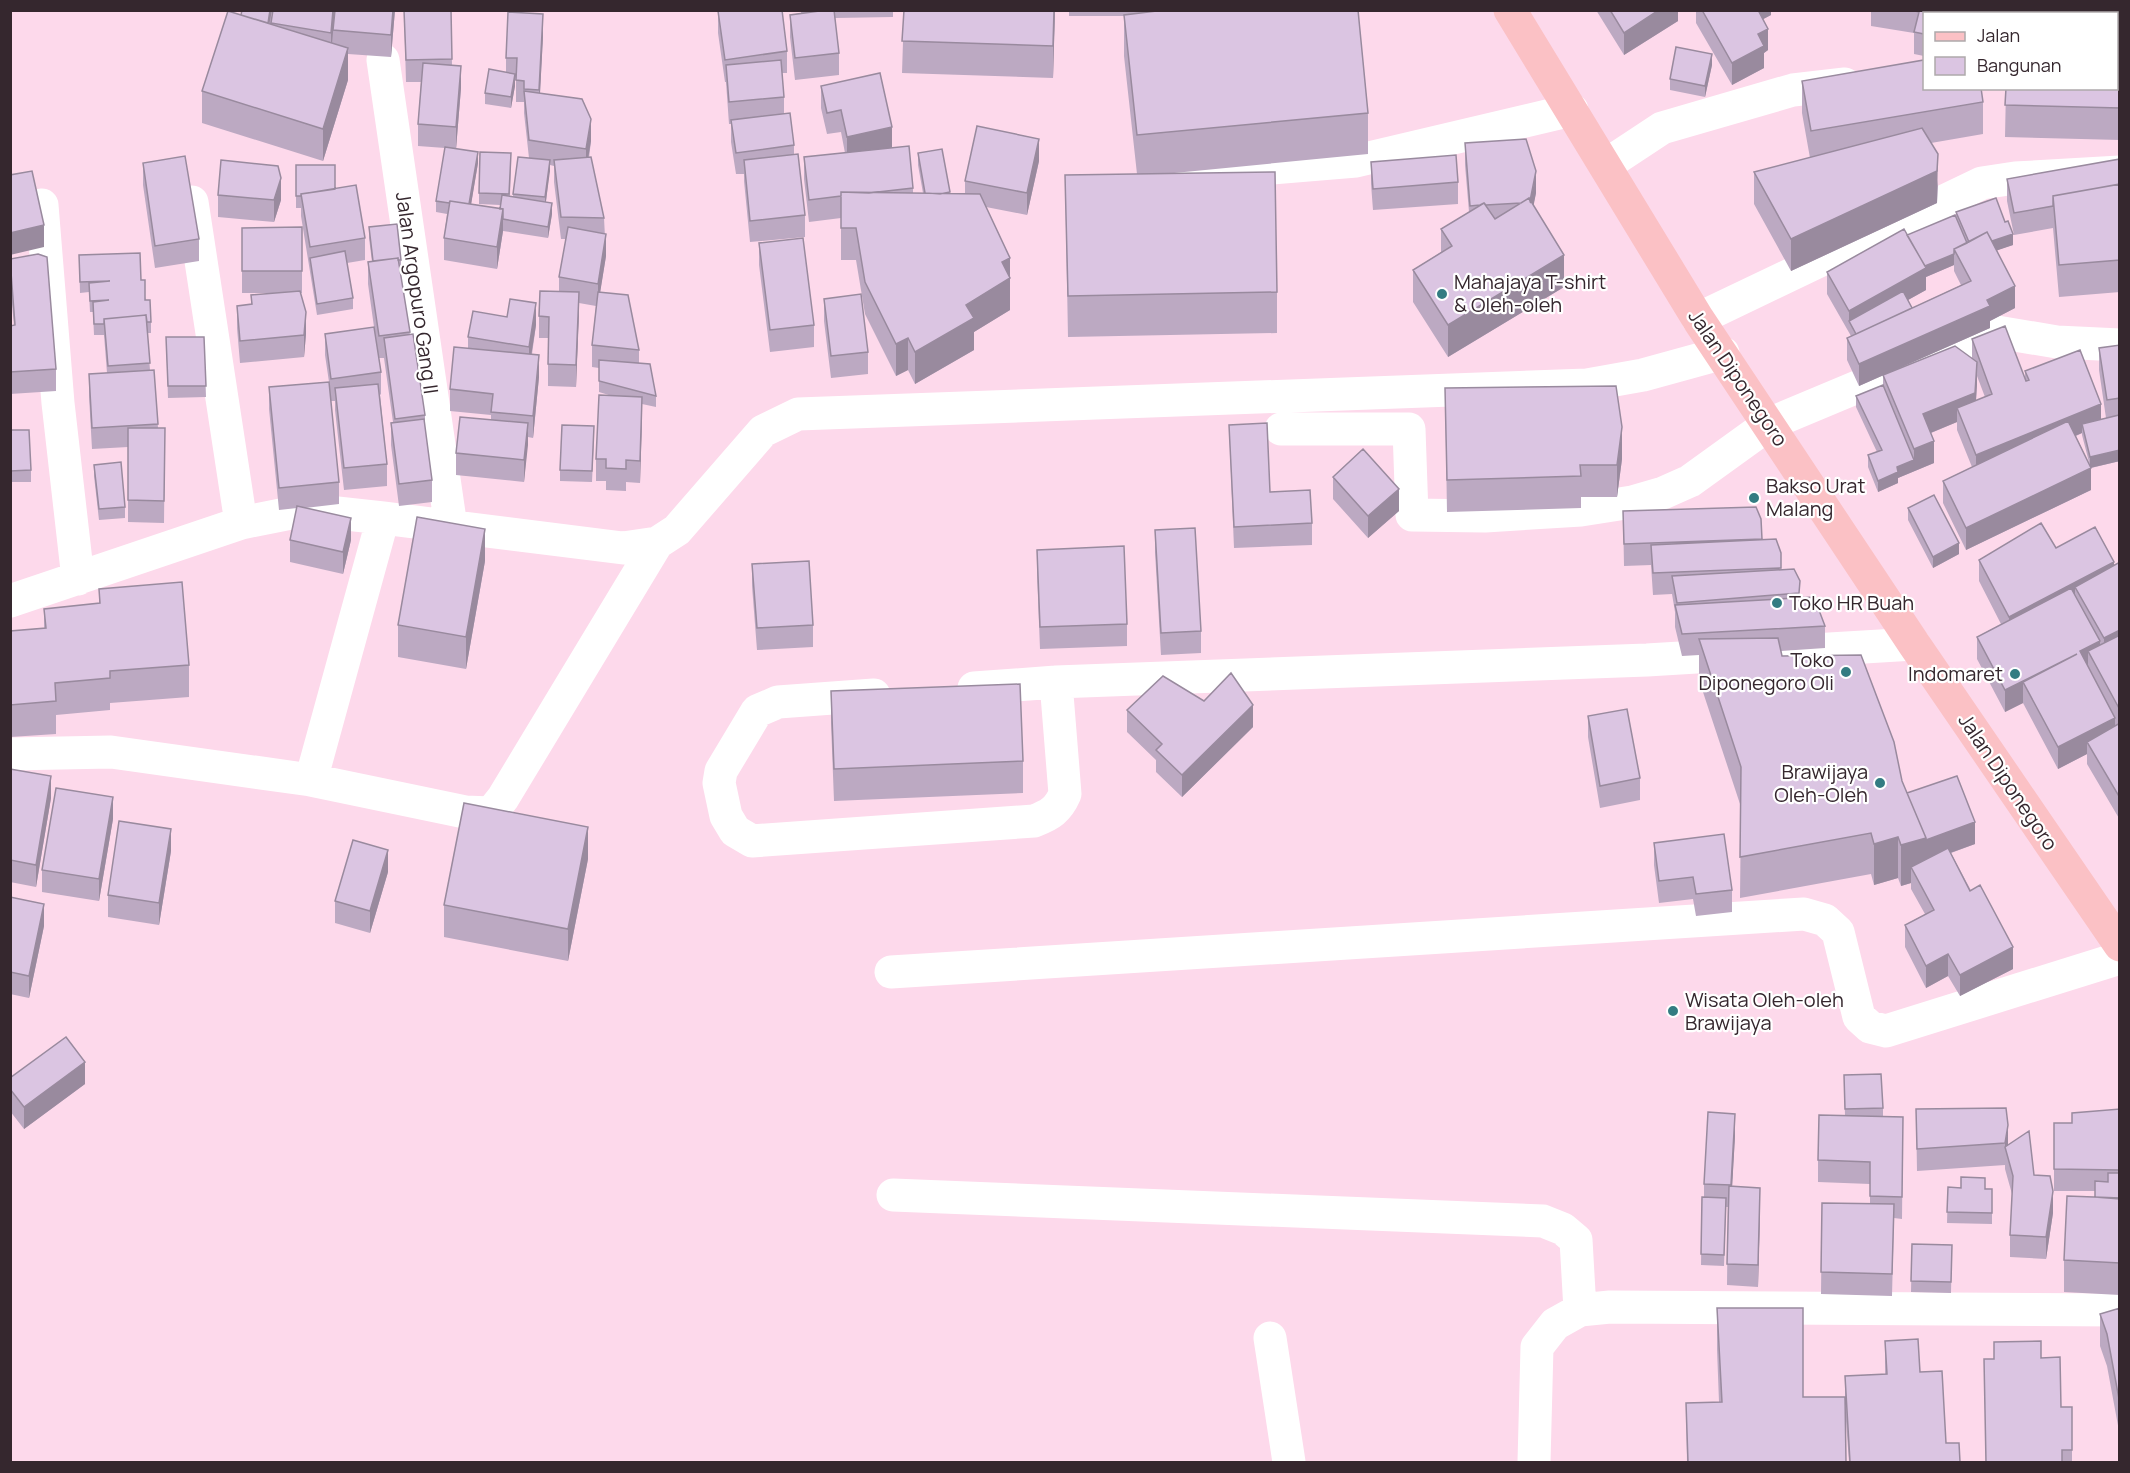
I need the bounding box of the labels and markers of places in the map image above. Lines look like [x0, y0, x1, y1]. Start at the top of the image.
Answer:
place label: Mahajaya T-shirt & Oleh-oleh [1454, 268, 1606, 318]
marker: Mahajaya T-shirt & Oleh-oleh [1435, 287, 1449, 301]
place label: Bakso Urat Malang [1766, 472, 1865, 522]
marker: Bakso Urat Malang [1747, 491, 1761, 505]
place label: Toko HR Buah [1789, 589, 1914, 616]
marker: Toko HR Buah [1770, 596, 1784, 610]
place label: Toko Diponegoro Oli [1698, 646, 1834, 696]
place label: Indomaret [1908, 660, 2003, 687]
marker: Toko Diponegoro Oli [1839, 665, 1853, 679]
marker: Indomaret [2008, 667, 2022, 681]
place label: Brawijaya Oleh-Oleh [1774, 758, 1868, 808]
marker: Brawijaya Oleh-Oleh [1873, 776, 1887, 790]
place label: Wisata Oleh-oleh Brawijaya [1685, 986, 1844, 1036]
marker: Wisata Oleh-oleh Brawijaya [1666, 1004, 1680, 1018]

